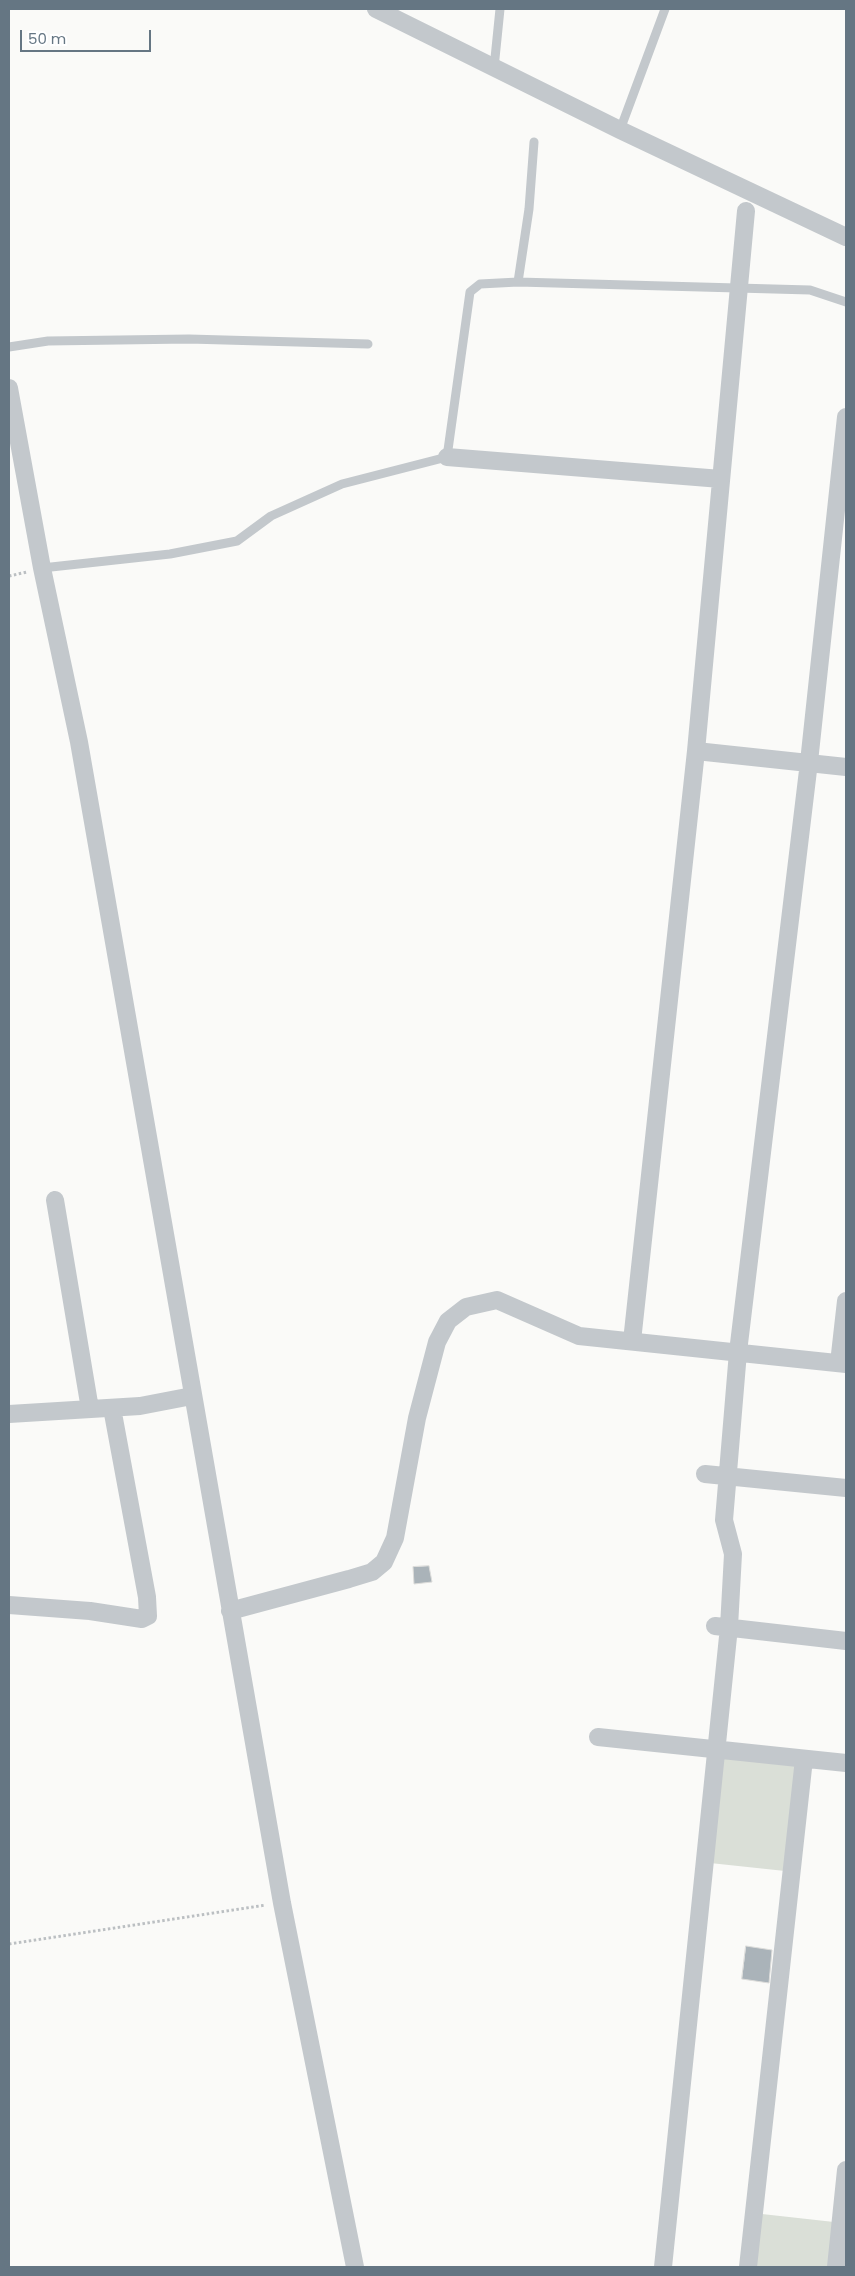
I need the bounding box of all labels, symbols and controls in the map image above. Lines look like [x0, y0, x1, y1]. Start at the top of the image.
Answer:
scale bar [22, 20, 154, 52]
text: 50 m [28, 28, 66, 49]

